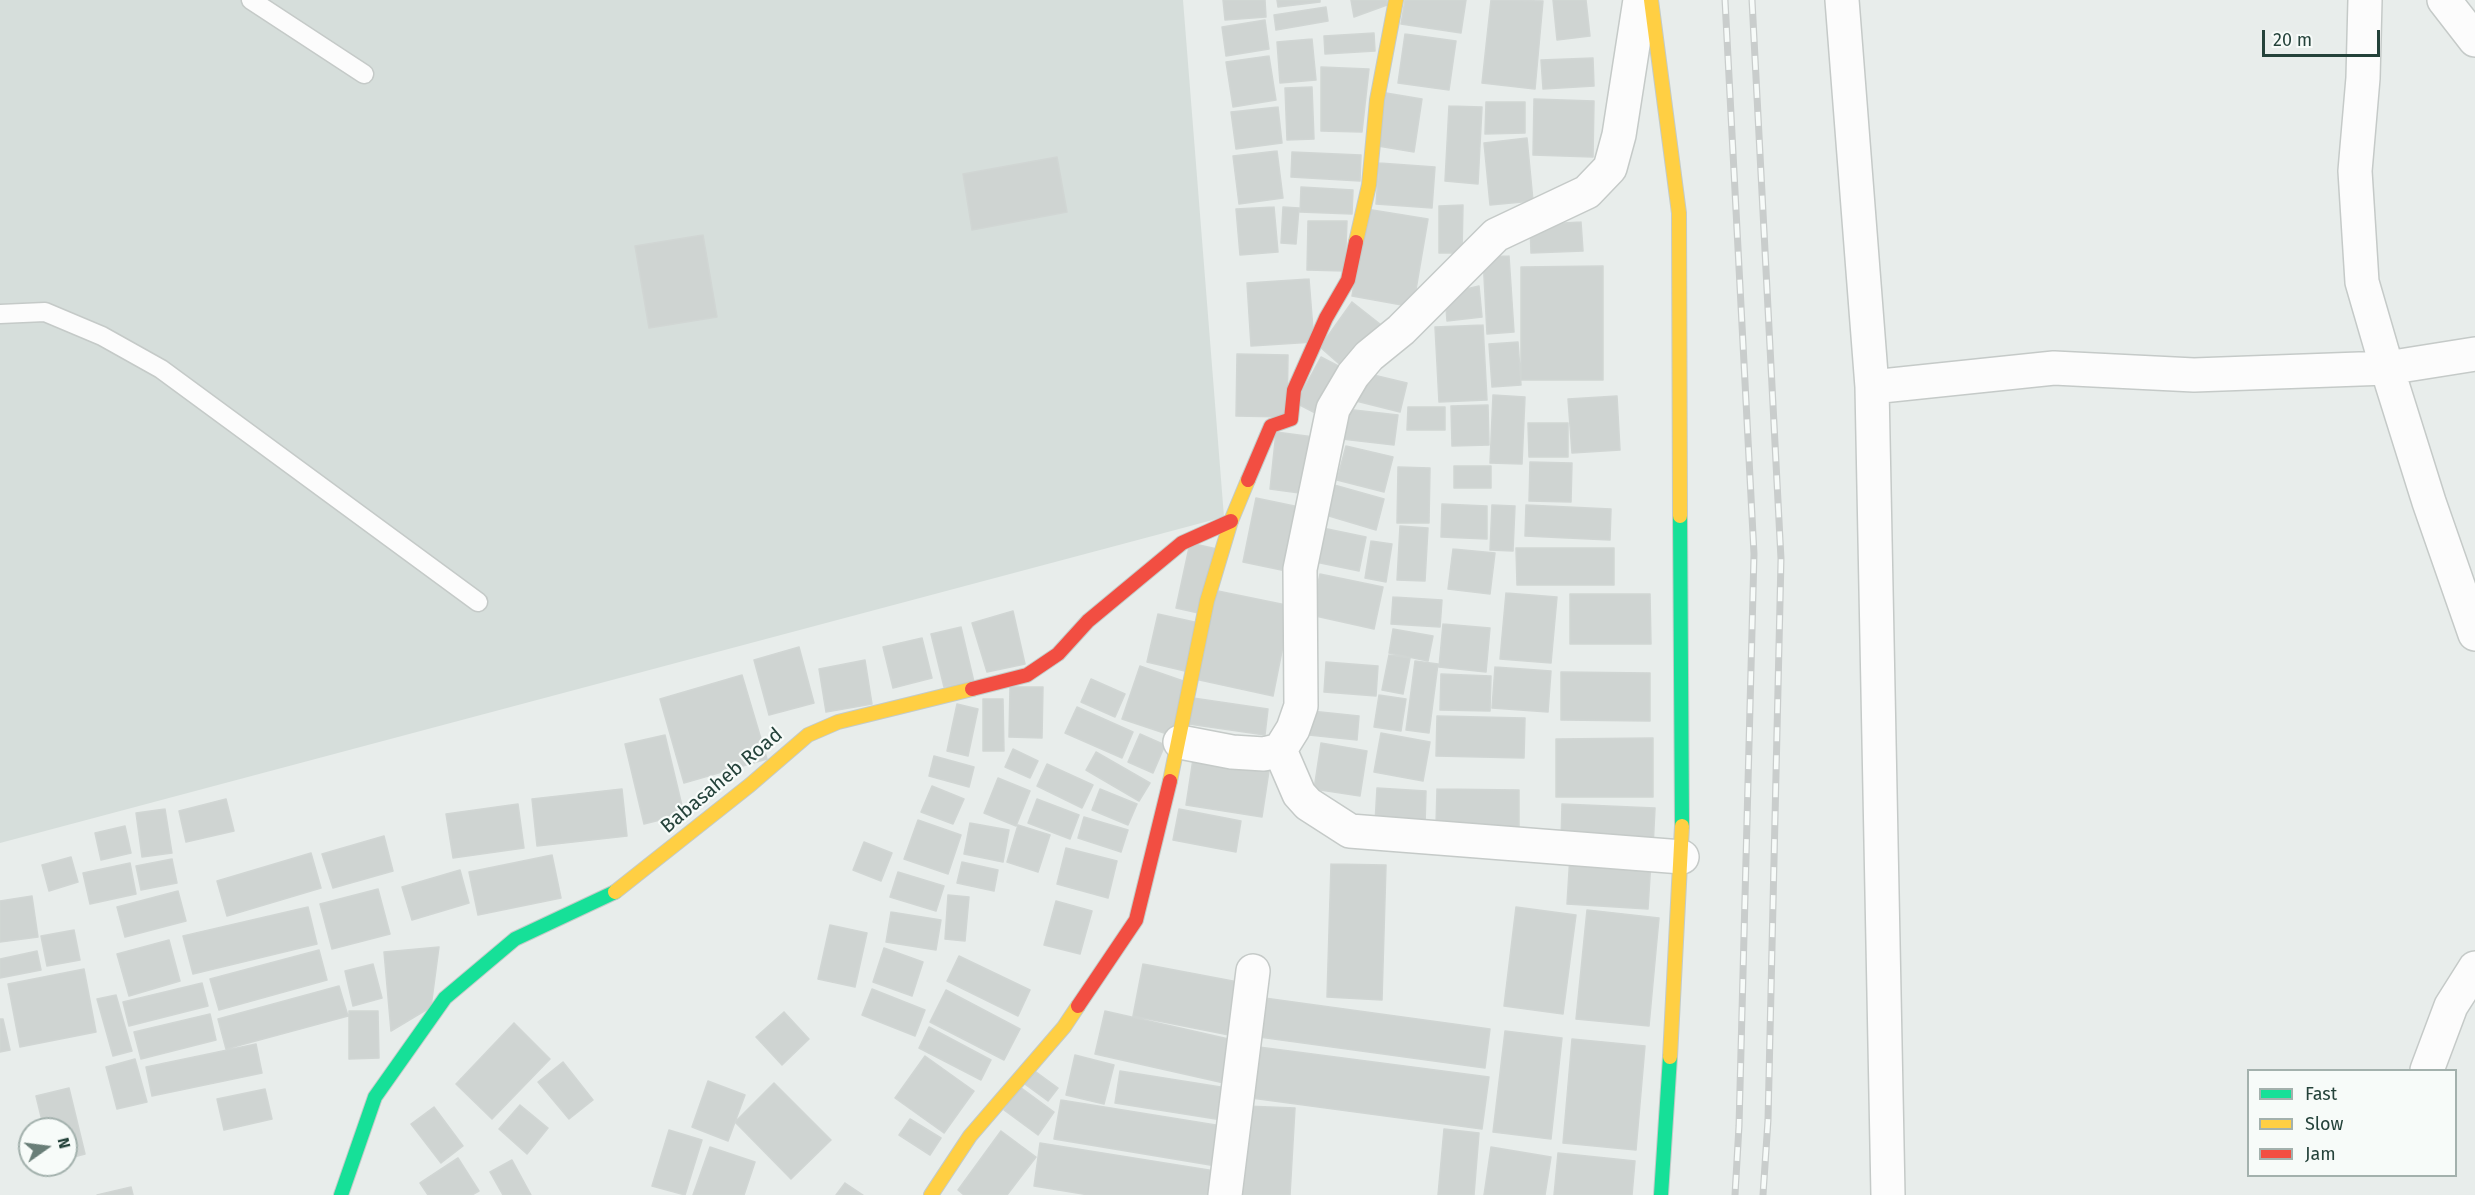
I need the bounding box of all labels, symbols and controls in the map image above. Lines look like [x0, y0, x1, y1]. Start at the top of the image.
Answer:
scale bar [2265, 18, 2384, 56]
text: 20 m [2273, 29, 2312, 51]
street label: Babasaheb Road [656, 723, 788, 839]
legend [2247, 1069, 2457, 1177]
text: Fast [2305, 1083, 2337, 1105]
text: Slow [2305, 1113, 2343, 1135]
north arrow [18, 1117, 78, 1177]
text: N [54, 1136, 75, 1150]
text: Jam [2305, 1143, 2336, 1165]

